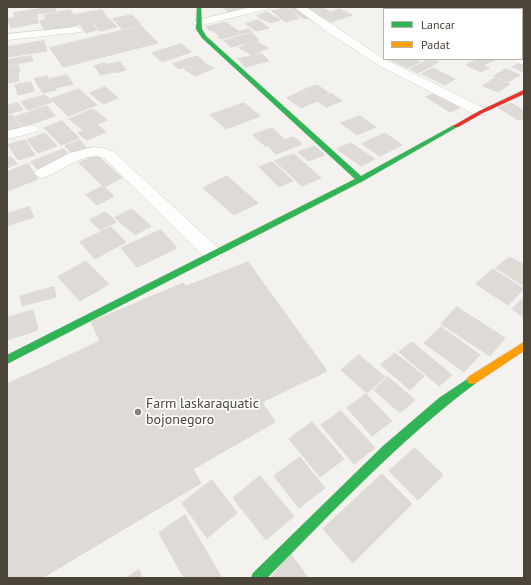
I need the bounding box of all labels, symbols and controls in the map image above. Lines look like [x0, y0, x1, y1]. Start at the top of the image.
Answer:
legend [383, 8, 523, 60]
text: Lancar [421, 17, 455, 32]
text: Padat [421, 37, 450, 52]
place label: Farm laskaraquatic bojonegoro [146, 396, 259, 428]
marker: Farm laskaraquatic bojonegoro [133, 407, 143, 417]

